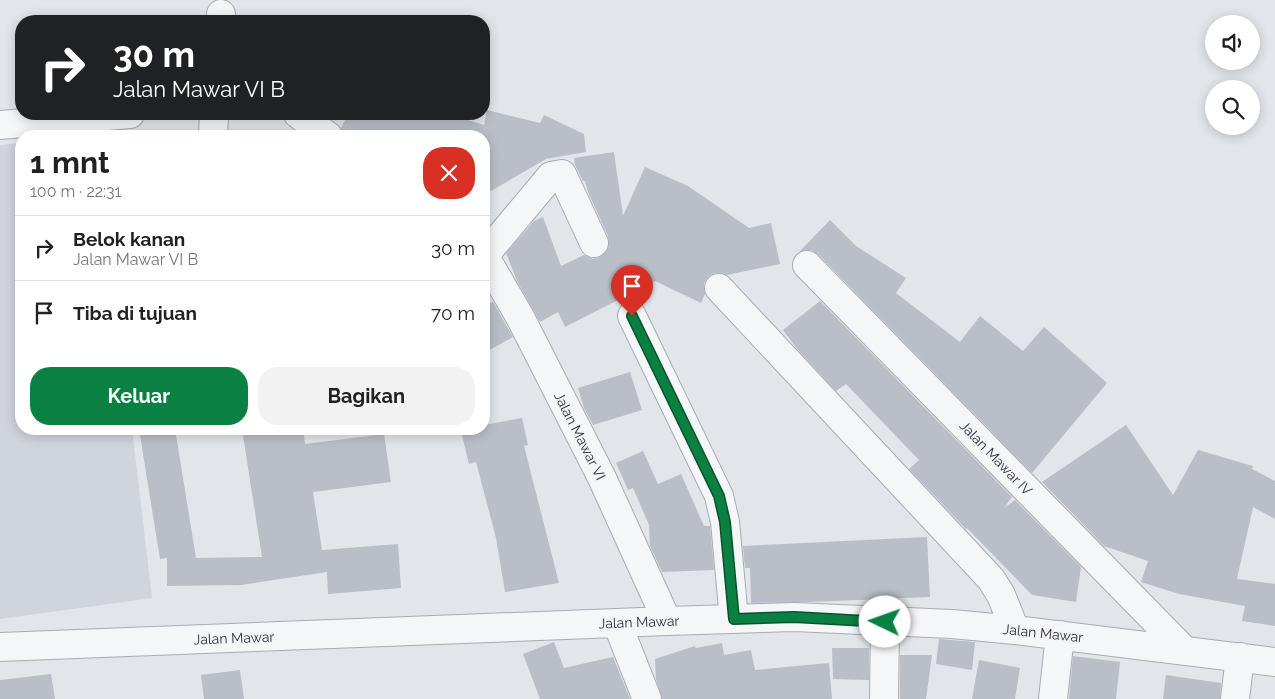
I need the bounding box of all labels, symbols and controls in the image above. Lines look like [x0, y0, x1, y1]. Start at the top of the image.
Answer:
map controls [1205, 15, 1260, 135]
button: sound [1205, 15, 1260, 70]
text: 30 m [113, 34, 195, 75]
icon: right [30, 35, 95, 100]
text: Jalan Mawar VI B [113, 76, 285, 102]
button: search [1205, 80, 1260, 135]
text: 1 mnt [30, 145, 110, 180]
button: close [423, 147, 475, 199]
text: 100 m · 22:31 [30, 182, 121, 201]
text: Belok kanan [73, 228, 185, 250]
icon: right [30, 234, 58, 262]
text: 30 m [431, 237, 475, 259]
text: Jalan Mawar VI B [73, 250, 198, 269]
pin [611, 265, 653, 316]
icon: arrive [618, 272, 646, 300]
icon: arrive [30, 299, 58, 327]
text: Tiba di tujuan [73, 302, 197, 324]
text: 70 m [431, 302, 475, 324]
button: Keluar [30, 367, 248, 425]
button: Bagikan [258, 367, 475, 425]
street label: Jalan Mawar VI [551, 389, 609, 483]
street label: Jalan Mawar IV [957, 418, 1036, 499]
position arrow [858, 595, 910, 647]
street label: Jalan Mawar [598, 613, 680, 631]
street label: Jalan Mawar [1002, 621, 1084, 645]
street label: Jalan Mawar [193, 629, 275, 647]

